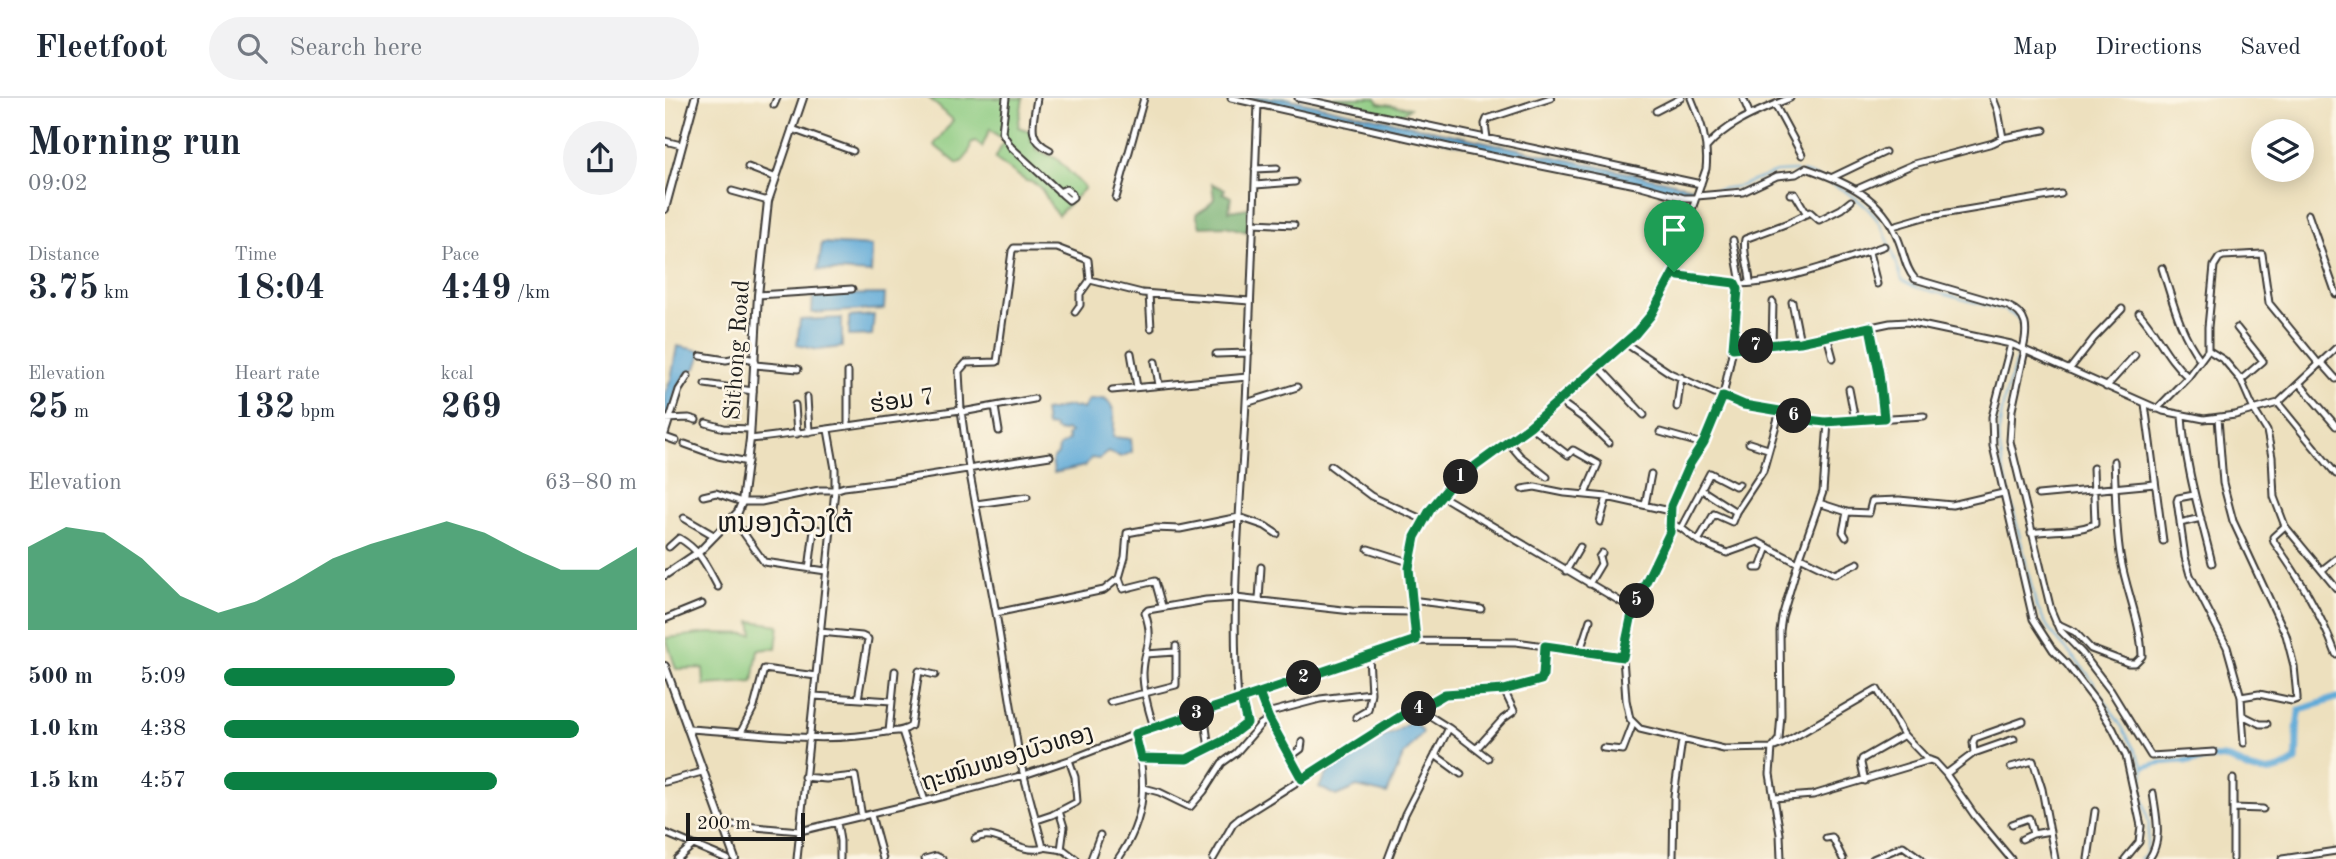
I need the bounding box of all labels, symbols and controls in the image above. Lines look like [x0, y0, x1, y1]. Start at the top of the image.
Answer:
search box [209, 17, 699, 80]
icon: search [233, 29, 271, 67]
text: Fleetfoot [35, 32, 167, 65]
text: Search here [289, 35, 422, 61]
text: Map [2013, 36, 2057, 60]
text: Directions [2095, 36, 2202, 60]
text: Saved [2240, 36, 2301, 60]
map controls [2251, 119, 2314, 182]
button: layers [2251, 119, 2314, 182]
button: share [563, 121, 637, 195]
text: Morning run [28, 125, 241, 163]
text: 09:02 [28, 172, 88, 195]
pin [1644, 200, 1704, 272]
icon: arrive [1655, 211, 1693, 249]
text: Distance [28, 246, 100, 265]
text: Time [234, 246, 277, 265]
text: Pace [441, 246, 479, 265]
text: 3.75 [28, 271, 99, 306]
text: 18:04 [234, 271, 325, 306]
text: 4:49 [441, 271, 511, 306]
street label: Sithong Road [721, 279, 755, 421]
text: km [99, 284, 129, 303]
text: /km [511, 284, 550, 303]
pin: 7 [1739, 328, 1773, 364]
text: 7 [1750, 336, 1761, 355]
text: Elevation [28, 365, 105, 384]
text: Heart rate [234, 365, 320, 384]
text: kcal [441, 365, 473, 384]
street label: ຮ່ອມ 7 [868, 383, 936, 418]
text: 25 [28, 390, 69, 425]
text: 132 [234, 390, 295, 425]
text: 269 [441, 390, 502, 425]
pin: 6 [1777, 398, 1811, 434]
text: m [69, 403, 89, 422]
text: bpm [295, 403, 335, 422]
text: 6 [1788, 406, 1799, 425]
pin: 1 [1443, 460, 1479, 494]
text: 1 [1455, 467, 1466, 486]
text: Elevation [28, 471, 122, 494]
text: 63–80 m [545, 471, 637, 494]
district label: ຫນອງດ້ວງໃຕ້ [717, 508, 853, 539]
pin: 5 [1619, 584, 1655, 618]
text: 5 [1631, 591, 1642, 610]
pin: 2 [1287, 660, 1321, 696]
text: 500 m [28, 665, 93, 688]
text: 5:09 [140, 665, 186, 688]
text: 2 [1298, 668, 1309, 687]
pin: 4 [1401, 692, 1437, 726]
pin: 3 [1179, 696, 1215, 732]
text: 4 [1413, 699, 1424, 718]
text: 3 [1191, 704, 1202, 723]
text: 1.0 km [28, 717, 99, 740]
text: 4:38 [140, 717, 186, 740]
street label: ຖະໜົນໜອງບົວທອງ [918, 719, 1097, 797]
text: 1.5 km [28, 769, 99, 792]
text: 4:57 [140, 769, 186, 792]
scale bar [686, 810, 805, 842]
text: 200 m [697, 815, 750, 834]

